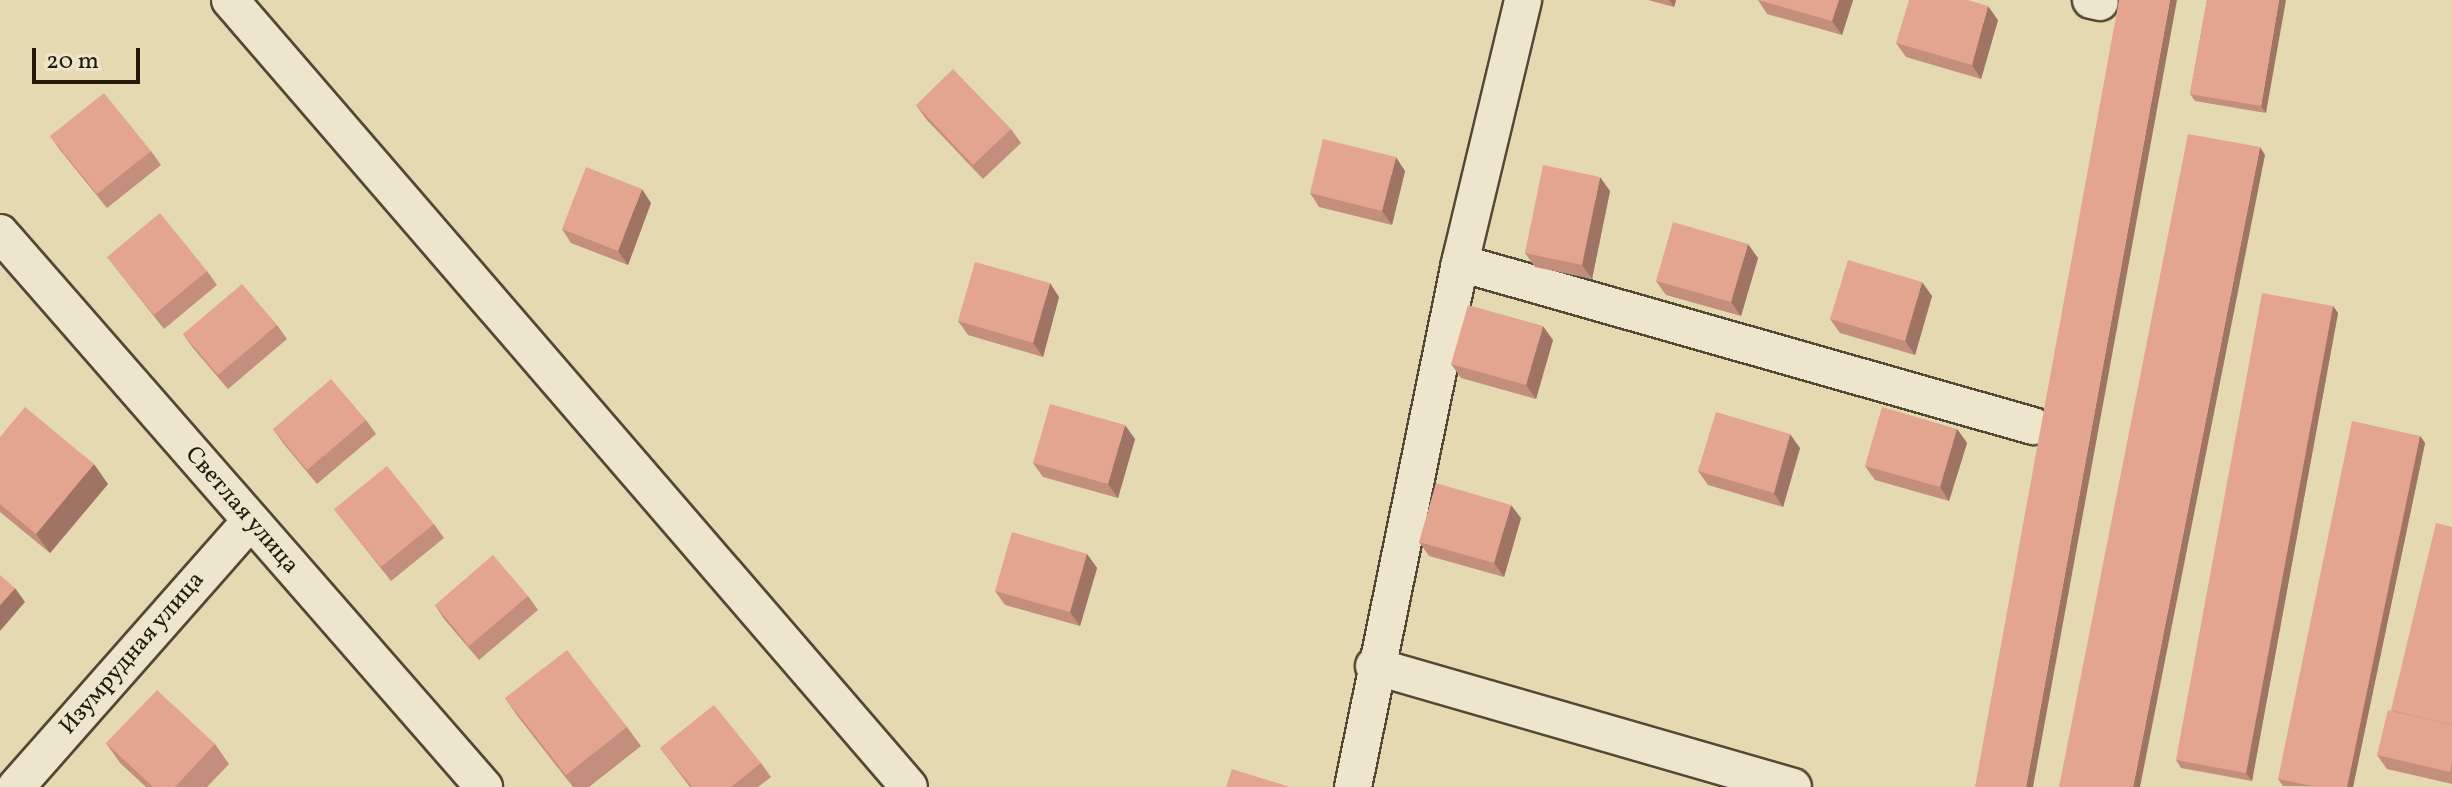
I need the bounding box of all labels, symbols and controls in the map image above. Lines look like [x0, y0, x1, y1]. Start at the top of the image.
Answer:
scale bar [36, 32, 144, 82]
text: 20 m [46, 45, 99, 79]
street label: Светлая улица [178, 441, 304, 581]
street label: Изумрудная улица [54, 566, 212, 742]

